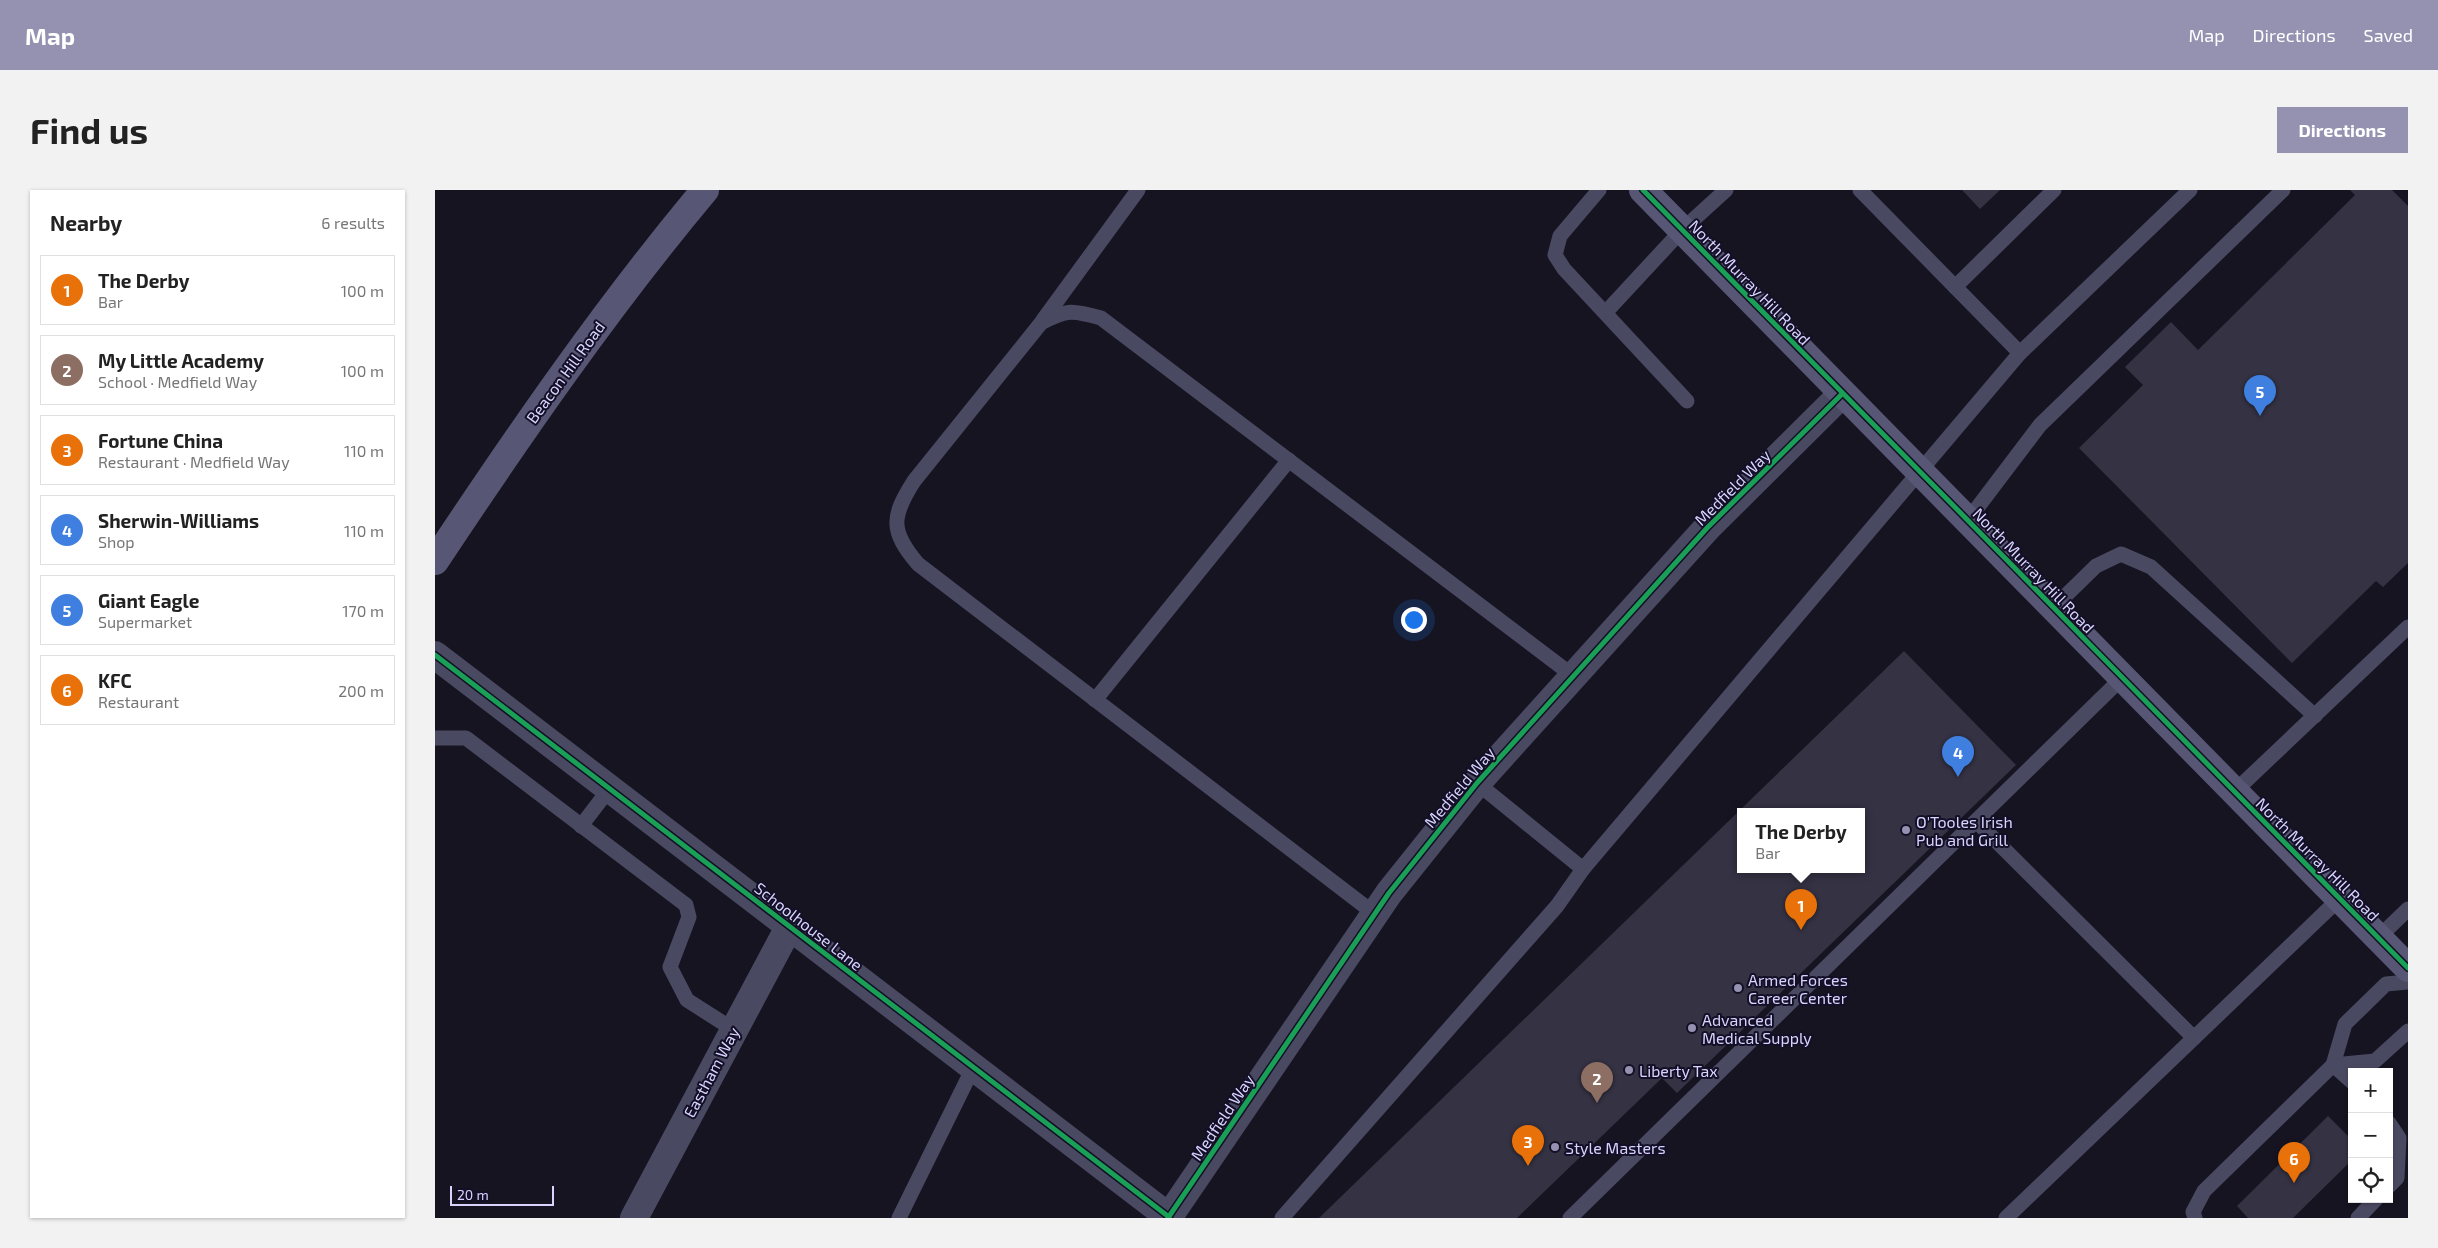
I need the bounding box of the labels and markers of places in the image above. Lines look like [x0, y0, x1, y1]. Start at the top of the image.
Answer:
pin: 5 [2244, 375, 2276, 416]
pin: 4 [1942, 736, 1974, 777]
place label: O'Tooles Irish Pub and Grill [1916, 812, 2013, 849]
marker: O'Tooles Irish Pub and Grill [1900, 824, 1912, 836]
pin: 1 [1785, 889, 1817, 930]
place label: Armed Forces Career Center [1748, 970, 1848, 1007]
marker: Armed Forces Career Center [1732, 982, 1744, 994]
place label: Advanced Medical Supply [1702, 1010, 1812, 1047]
marker: Advanced Medical Supply [1686, 1022, 1698, 1034]
place label: Liberty Tax [1639, 1061, 1718, 1080]
pin: 2 [1581, 1062, 1613, 1103]
marker: Liberty Tax [1623, 1064, 1635, 1076]
pin: 3 [1512, 1125, 1544, 1166]
place label: Style Masters [1565, 1138, 1666, 1157]
marker: Style Masters [1549, 1141, 1561, 1153]
pin: 6 [2278, 1142, 2310, 1183]

